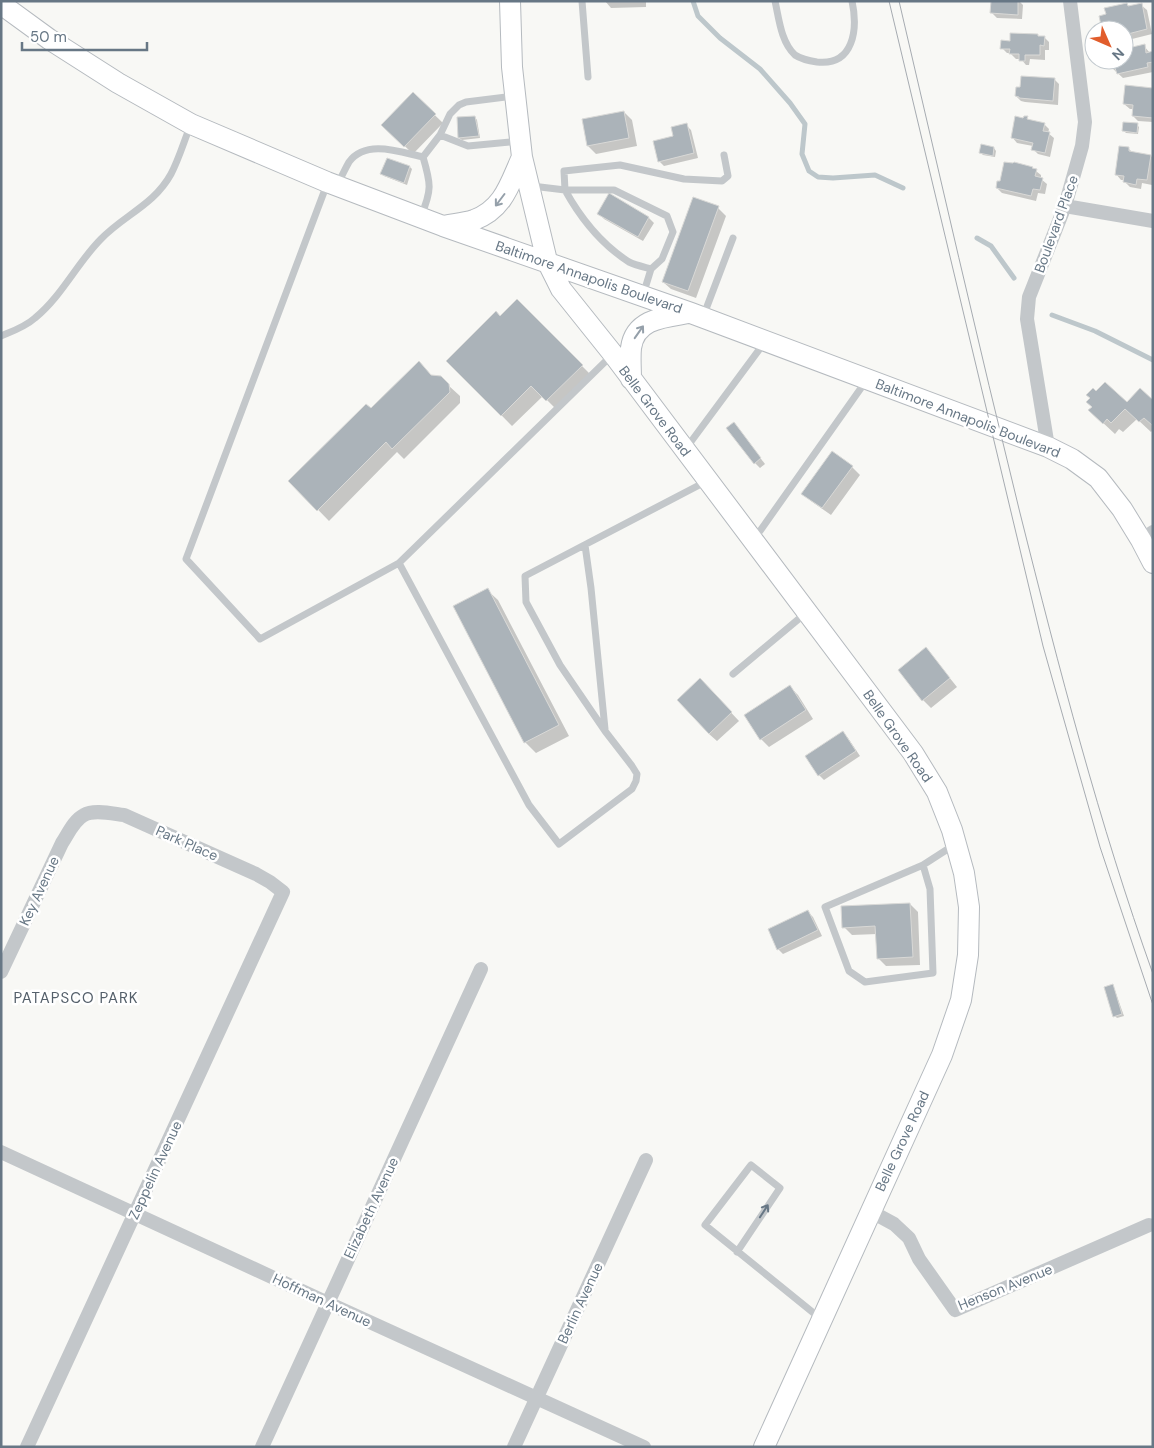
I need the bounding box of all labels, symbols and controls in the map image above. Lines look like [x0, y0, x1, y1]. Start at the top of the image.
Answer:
scale bar [22, 20, 148, 52]
north arrow [1084, 20, 1134, 70]
text: 50 m [30, 27, 67, 47]
text: N [1108, 44, 1128, 64]
street label: Boulevard Place [1030, 173, 1082, 275]
one-way arrow [495, 194, 506, 207]
street label: Baltimore Annapolis Boulevard [493, 236, 685, 318]
one-way arrow [634, 325, 644, 339]
street label: Belle Grove Road [615, 362, 695, 460]
street label: Baltimore Annapolis Boulevard [873, 374, 1063, 462]
street label: Belle Grove Road [859, 686, 937, 786]
street label: Park Place [153, 821, 221, 865]
street label: Key Avenue [15, 853, 63, 929]
district label: PATAPSCO PARK [13, 988, 139, 1008]
street label: Belle Grove Road [871, 1088, 933, 1194]
street label: Zeppelin Avenue [124, 1118, 186, 1222]
street label: Elizabeth Avenue [340, 1154, 402, 1262]
one-way arrow [759, 1204, 769, 1218]
street label: Berlin Avenue [553, 1260, 607, 1346]
street label: Henson Avenue [955, 1260, 1055, 1314]
street label: Hoffman Avenue [270, 1269, 374, 1331]

